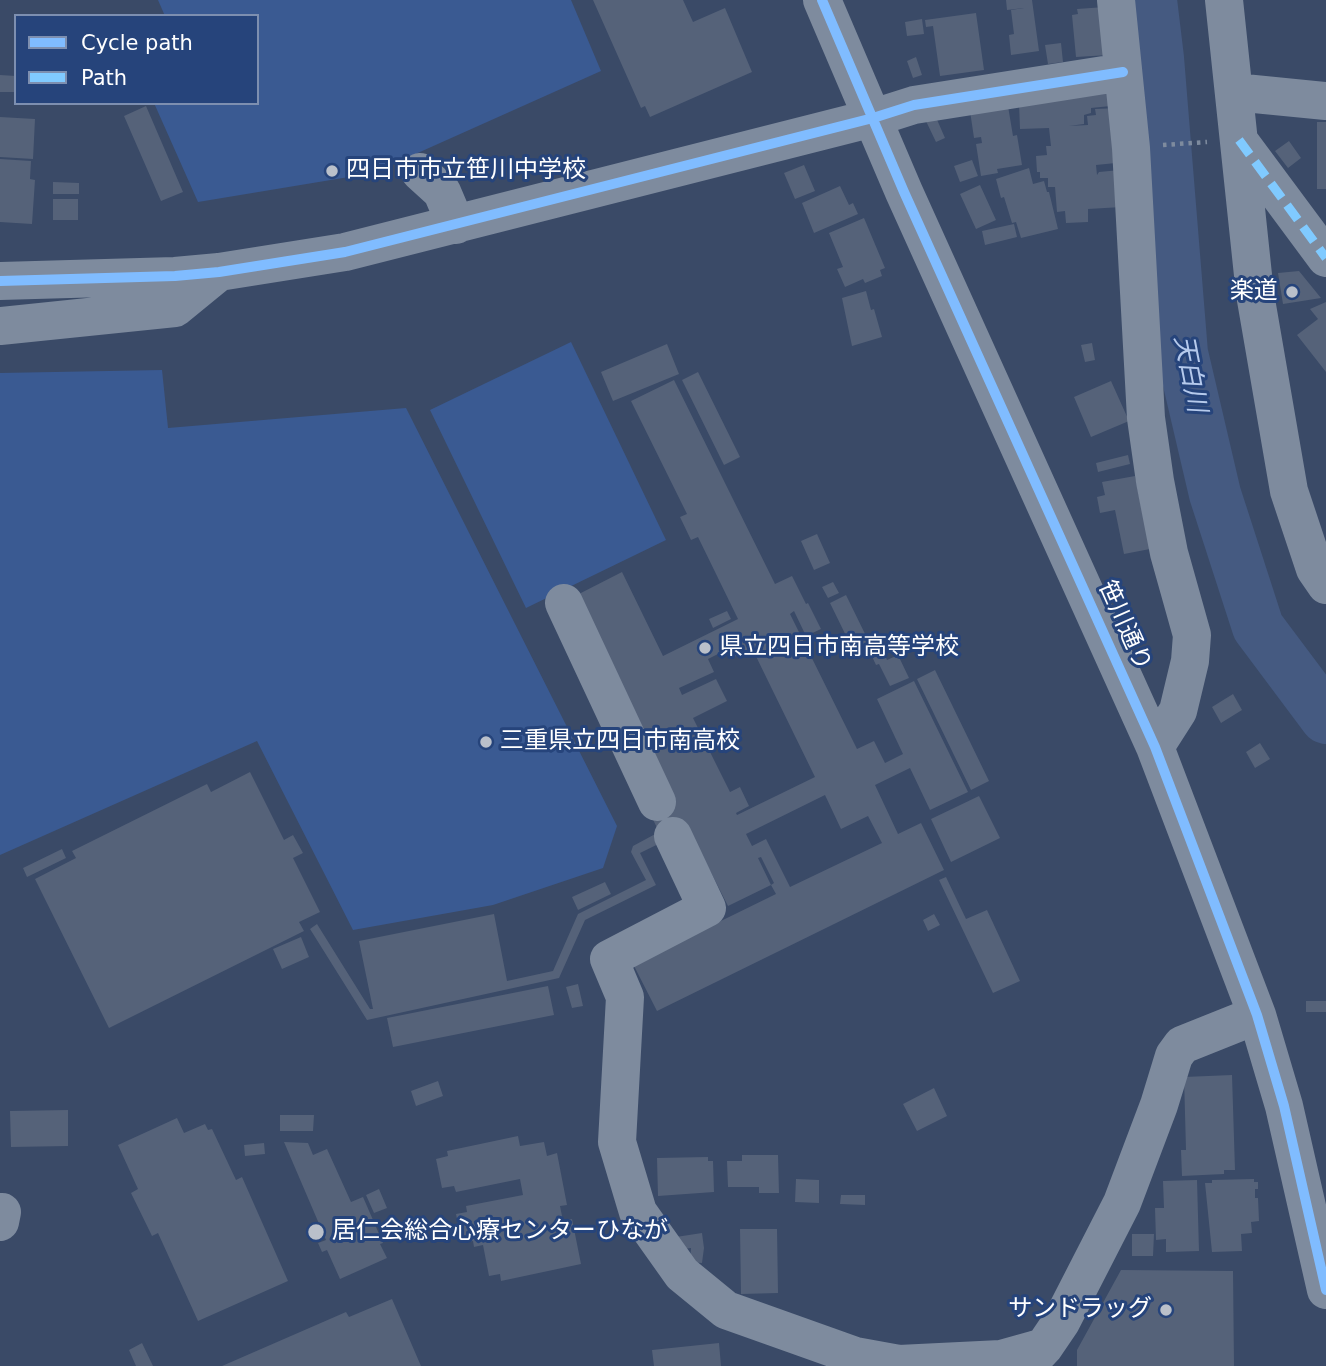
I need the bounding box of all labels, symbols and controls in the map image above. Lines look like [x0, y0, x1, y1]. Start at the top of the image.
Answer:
legend [14, 14, 259, 105]
text: Cycle path [81, 31, 193, 55]
text: Path [81, 66, 127, 90]
place label: 四日市市立笹川中学校 [346, 157, 586, 185]
marker: 四日市市立笹川中学校 [324, 163, 340, 179]
place label: 楽道 [1230, 278, 1278, 306]
marker: 楽道 [1284, 284, 1300, 300]
water label: 天白川 [1166, 333, 1212, 415]
street label: 笹川通り [1091, 576, 1157, 676]
place label: 県立四日市南高等学校 [719, 634, 959, 662]
marker: 県立四日市南高等学校 [697, 640, 713, 656]
place label: 三重県立四日市南高校 [500, 728, 740, 756]
marker: 三重県立四日市南高校 [478, 734, 494, 750]
place label: 居仁会総合心療センターひなが [332, 1218, 668, 1246]
marker: 居仁会総合心療センターひなが [306, 1222, 326, 1242]
place label: サンドラッグ [1008, 1296, 1152, 1324]
marker: サンドラッグ [1158, 1302, 1174, 1318]

